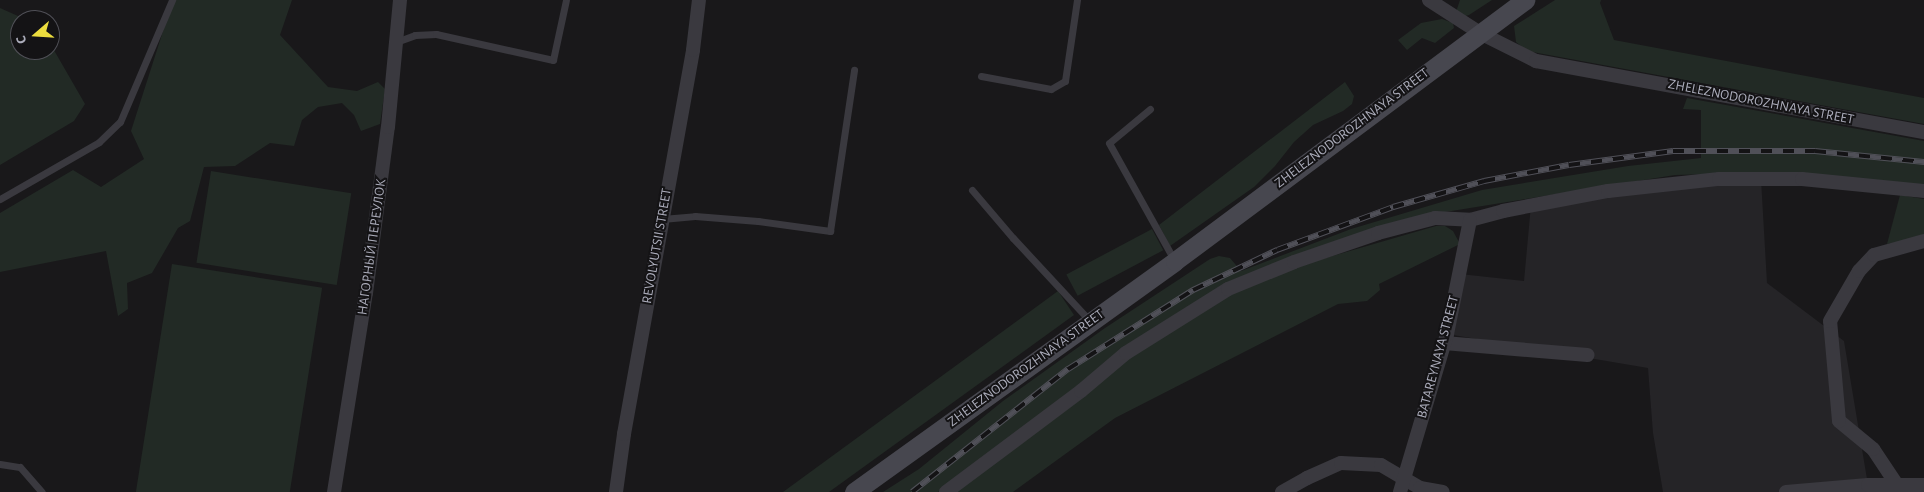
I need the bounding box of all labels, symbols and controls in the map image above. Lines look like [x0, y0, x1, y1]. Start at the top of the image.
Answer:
north arrow [10, 10, 60, 60]
text: С [14, 34, 30, 46]
street label: ZHELEZNODOROZHNAYA STREET [1272, 64, 1432, 192]
street label: ZHELEZNODOROZHNAYA STREET [1667, 76, 1855, 128]
street label: НАГОРНЫЙ ПЕРЕУЛОК [354, 178, 390, 316]
street label: REVOLYUTSII STREET [639, 187, 675, 305]
street label: BATAREYNAYA STREET [1414, 294, 1462, 420]
street label: ZHELEZNODOROZHNAYA STREET [945, 306, 1107, 430]

